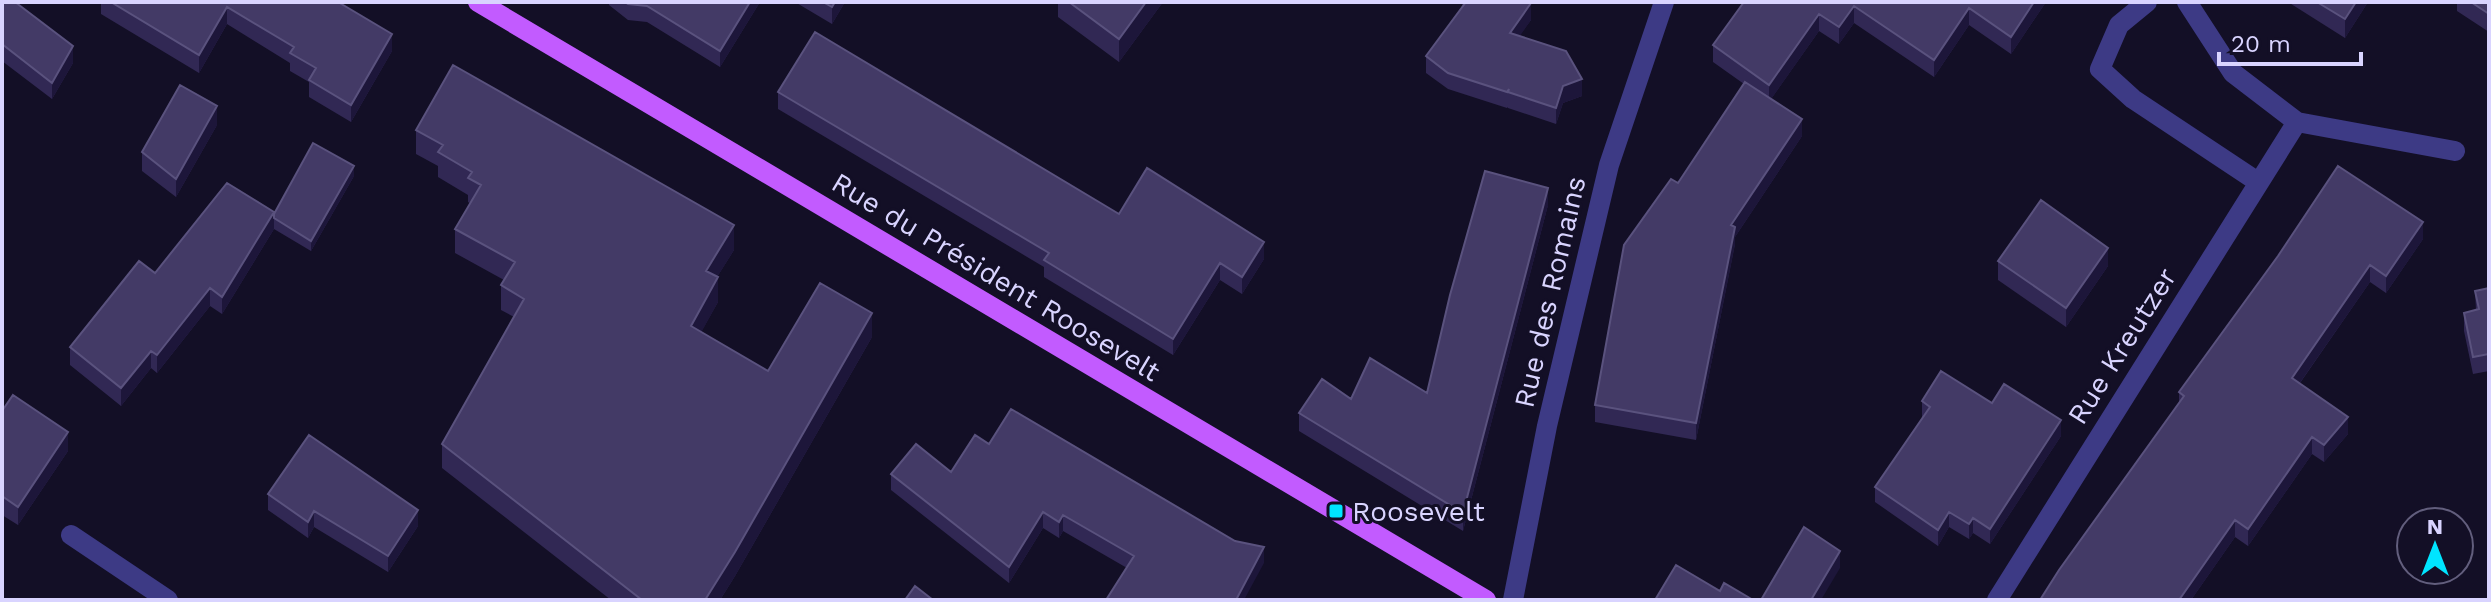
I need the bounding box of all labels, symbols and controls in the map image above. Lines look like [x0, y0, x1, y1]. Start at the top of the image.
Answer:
scale bar [2219, 16, 2361, 66]
text: 20 m [2231, 30, 2291, 58]
street label: Rue du Président Roosevelt [826, 166, 1166, 388]
street label: Rue des Romains [1507, 173, 1593, 411]
street label: Rue Kreutzer [2061, 262, 2183, 430]
place label: Roosevelt [1352, 495, 1485, 528]
marker: Roosevelt [1327, 502, 1345, 520]
north arrow [2395, 506, 2475, 586]
text: N [2427, 514, 2443, 539]

